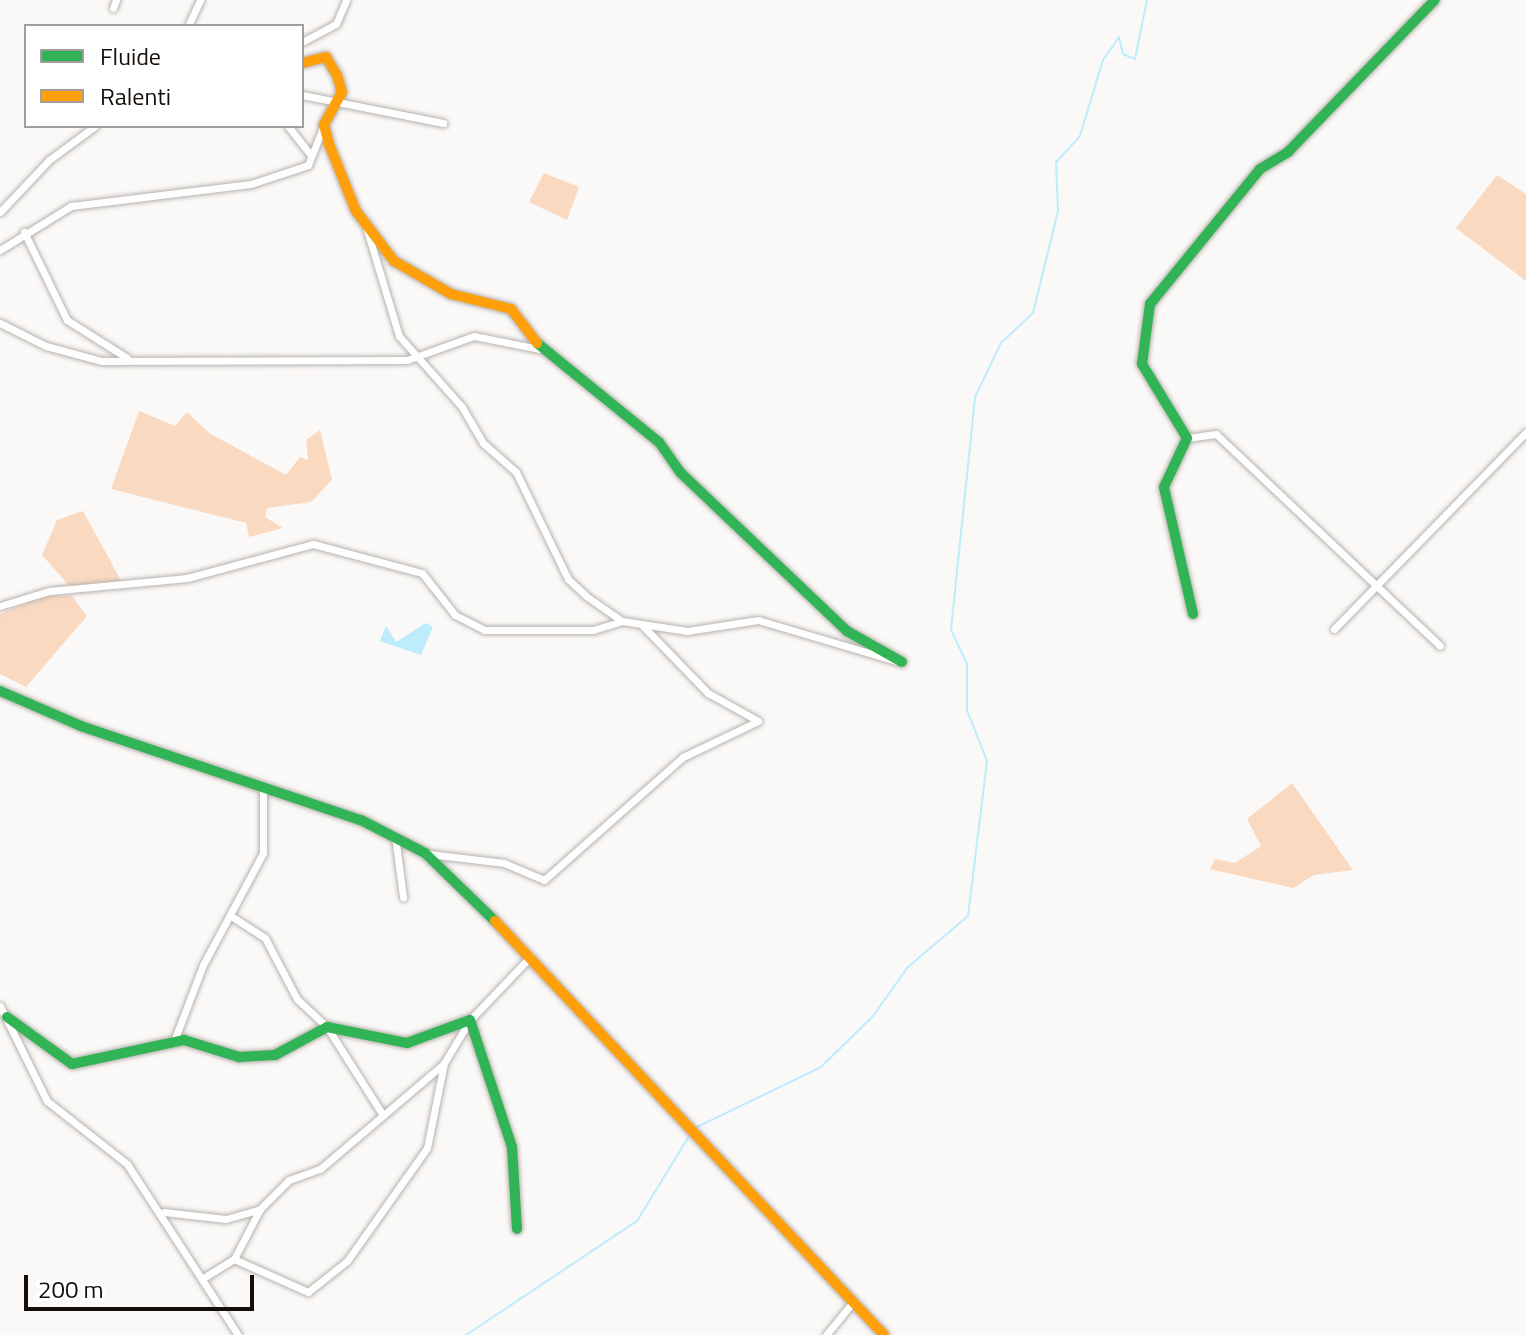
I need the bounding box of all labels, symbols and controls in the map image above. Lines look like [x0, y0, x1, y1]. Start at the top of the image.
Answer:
legend [24, 24, 304, 128]
text: Fluide [100, 38, 161, 74]
text: Ralenti [100, 78, 171, 114]
scale bar [28, 1259, 258, 1309]
text: 200 m [38, 1271, 104, 1307]

